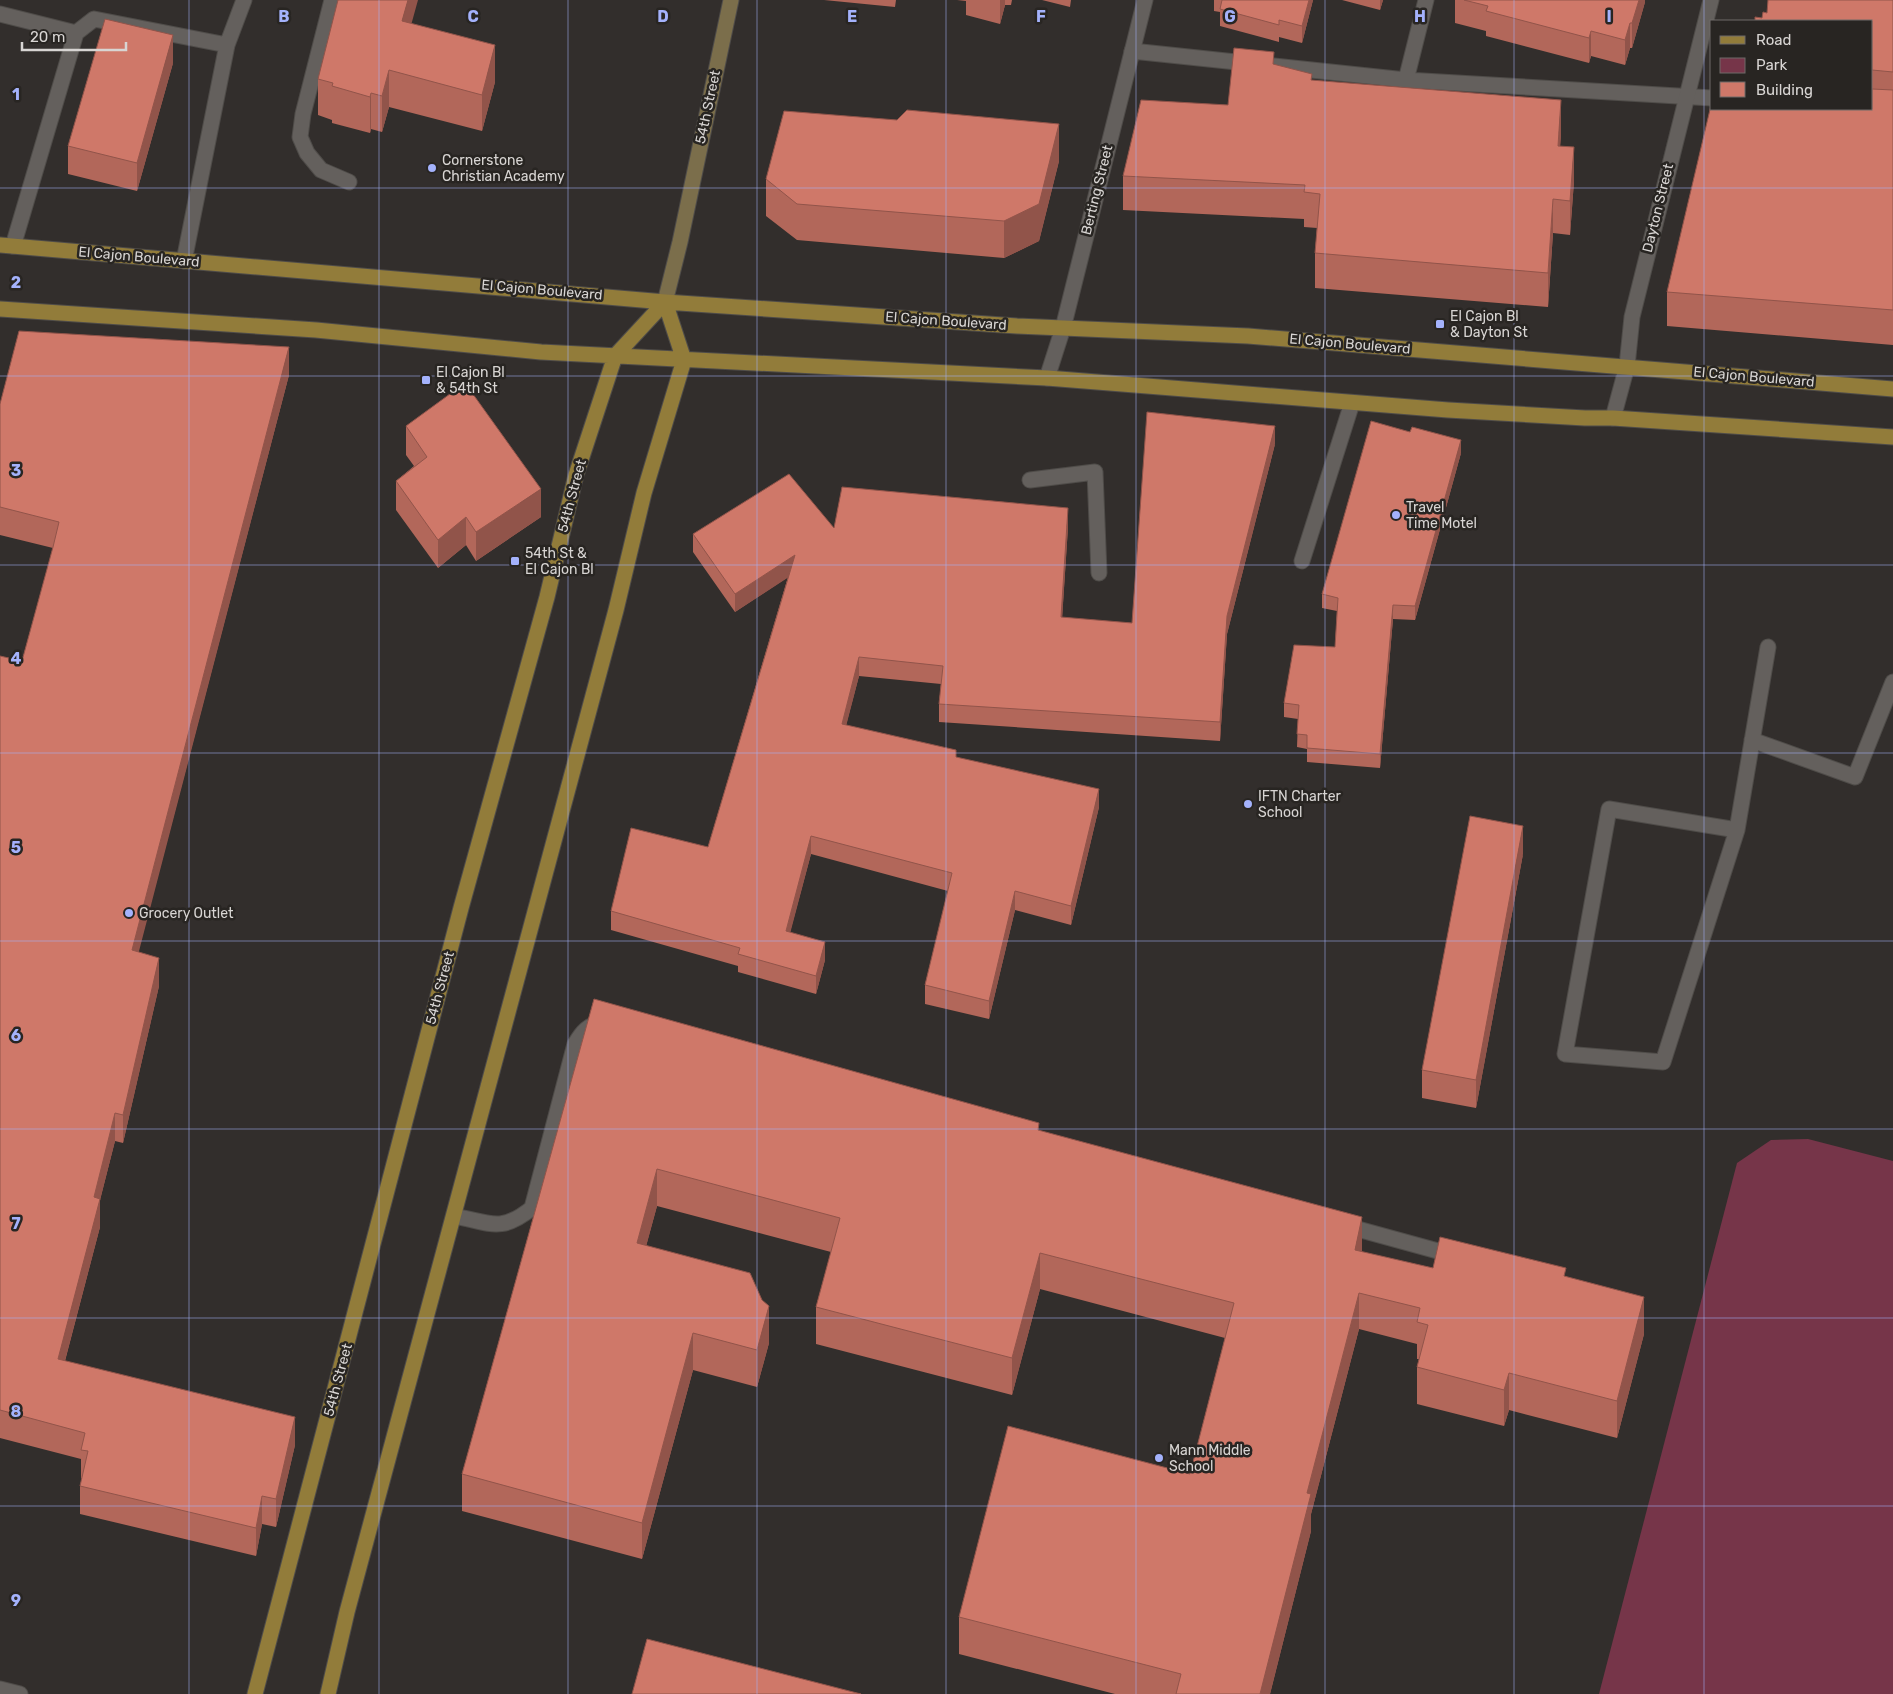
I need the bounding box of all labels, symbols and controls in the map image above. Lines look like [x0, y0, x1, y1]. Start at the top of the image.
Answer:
text: B [278, 7, 290, 26]
text: C [467, 7, 479, 26]
text: D [657, 7, 669, 26]
text: E [847, 7, 857, 26]
text: F [1036, 7, 1046, 26]
text: G [1224, 7, 1236, 26]
text: H [1414, 7, 1426, 26]
text: I [1606, 7, 1612, 26]
scale bar [22, 20, 126, 52]
legend [1710, 20, 1873, 110]
text: 20 m [30, 28, 65, 46]
text: Road [1756, 31, 1792, 49]
text: Park [1756, 56, 1787, 74]
street label: 54th Street [692, 68, 724, 145]
text: Building [1756, 81, 1813, 99]
text: 1 [12, 85, 20, 104]
street label: Berting Street [1078, 143, 1117, 237]
place label: Cornerstone Christian Academy [442, 152, 565, 185]
street label: Dayton Street [1639, 161, 1677, 254]
marker: Cornerstone Christian Academy [426, 162, 438, 174]
street label: El Cajon Boulevard [78, 243, 200, 271]
text: 2 [11, 273, 21, 292]
street label: El Cajon Boulevard [481, 276, 603, 304]
street label: El Cajon Boulevard [885, 308, 1007, 334]
place label: El Cajon Bl & Dayton St [1450, 308, 1528, 341]
marker: El Cajon Bl & Dayton St [1434, 318, 1446, 330]
street label: El Cajon Boulevard [1289, 330, 1411, 358]
street label: El Cajon Boulevard [1693, 363, 1815, 391]
place label: El Cajon Bl & 54th St [436, 364, 505, 397]
marker: El Cajon Bl & 54th St [420, 374, 432, 386]
street label: 54th Street [554, 457, 590, 534]
text: 3 [11, 461, 21, 480]
place label: Travel Time Motel [1406, 499, 1477, 532]
marker: Travel Time Motel [1390, 509, 1402, 521]
place label: 54th St & El Cajon Bl [525, 545, 594, 578]
marker: 54th St & El Cajon Bl [509, 555, 521, 567]
text: 4 [11, 649, 22, 668]
place label: IFTN Charter School [1258, 788, 1341, 821]
marker: IFTN Charter School [1242, 798, 1254, 810]
text: 5 [11, 838, 21, 857]
place label: Grocery Outlet [139, 905, 234, 922]
marker: Grocery Outlet [123, 907, 135, 919]
street label: 54th Street [422, 949, 458, 1026]
text: 6 [11, 1026, 21, 1045]
text: 7 [11, 1214, 21, 1233]
street label: 54th Street [320, 1341, 356, 1418]
text: 8 [11, 1402, 22, 1421]
place label: Mann Middle School [1169, 1442, 1251, 1475]
marker: Mann Middle School [1153, 1452, 1165, 1464]
text: 9 [11, 1591, 21, 1610]

